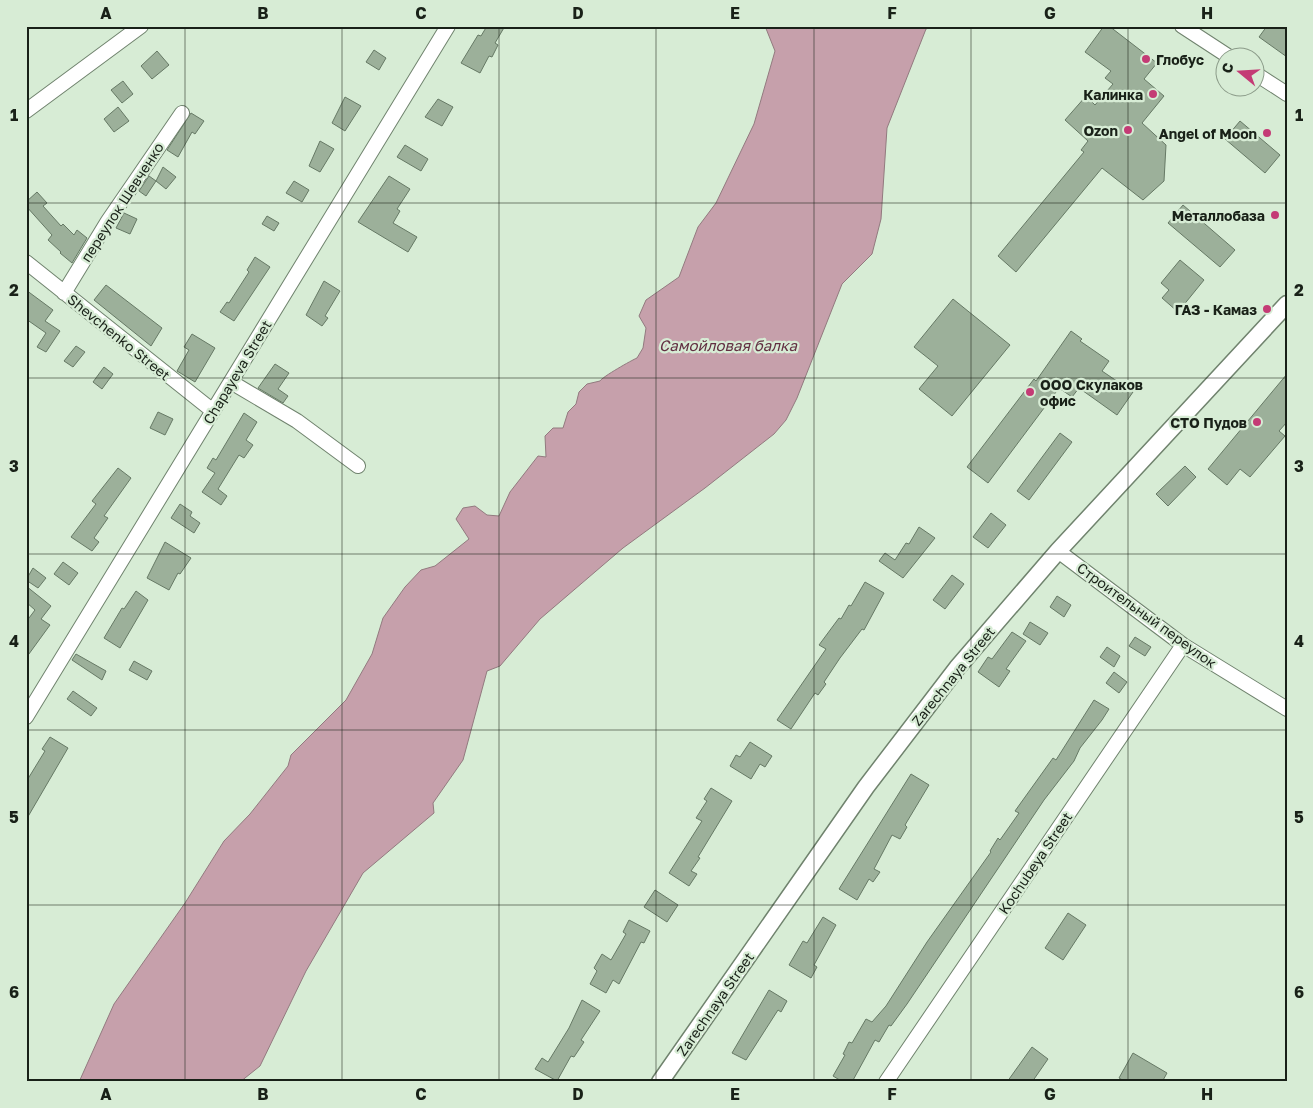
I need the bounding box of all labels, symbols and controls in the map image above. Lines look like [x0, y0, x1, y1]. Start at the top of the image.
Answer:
text: A [100, 3, 112, 23]
text: B [257, 3, 269, 23]
text: C [415, 3, 427, 23]
text: D [572, 3, 584, 23]
text: E [730, 3, 740, 23]
text: F [887, 3, 897, 23]
text: G [1044, 3, 1056, 23]
text: H [1201, 3, 1213, 23]
north arrow [1216, 48, 1266, 98]
place label: Глобус [1156, 51, 1204, 68]
marker: Глобус [1140, 53, 1152, 65]
text: С [1218, 60, 1237, 75]
place label: Калинка [1083, 86, 1143, 103]
marker: Калинка [1147, 88, 1159, 100]
text: 1 [10, 105, 18, 125]
text: 1 [1295, 105, 1303, 125]
place label: Ozon [1083, 122, 1118, 139]
marker: Ozon [1122, 124, 1134, 136]
place label: Angel of Moon [1159, 125, 1257, 142]
marker: Angel of Moon [1261, 127, 1273, 139]
street label: переулок Шевченко [77, 139, 167, 265]
place label: Металлобаза [1172, 207, 1265, 224]
marker: Металлобаза [1269, 209, 1281, 221]
text: 2 [9, 280, 19, 300]
text: 2 [1294, 280, 1304, 300]
street label: Shevchenko Street [64, 290, 174, 384]
place label: ГАЗ - Камаз [1175, 301, 1257, 318]
marker: ГАЗ - Камаз [1261, 303, 1273, 315]
street label: Chapayeva Street [199, 317, 275, 427]
water label: Самойловая балка [659, 336, 797, 354]
place label: ООО Скулаков офис [1040, 376, 1143, 409]
marker: ООО Скулаков офис [1024, 386, 1036, 398]
place label: СТО Пудов [1170, 414, 1247, 431]
marker: СТО Пудов [1251, 416, 1263, 428]
text: 3 [9, 456, 19, 476]
text: 3 [1294, 456, 1304, 476]
street label: Строительный переулок [1074, 559, 1220, 671]
street label: Zarechnaya Street [908, 623, 998, 729]
text: 4 [9, 631, 19, 651]
text: 4 [1294, 631, 1304, 651]
text: 5 [9, 807, 19, 827]
text: 5 [1294, 807, 1304, 827]
street label: Kochubeya Street [995, 809, 1075, 917]
street label: Zarechnaya Street [673, 949, 757, 1059]
text: 6 [9, 982, 19, 1002]
text: 6 [1294, 982, 1304, 1002]
text: A [100, 1084, 112, 1104]
text: B [257, 1084, 269, 1104]
text: C [415, 1084, 427, 1104]
text: D [572, 1084, 584, 1104]
text: E [730, 1084, 740, 1104]
text: F [887, 1084, 897, 1104]
text: G [1044, 1084, 1056, 1104]
text: H [1201, 1084, 1213, 1104]

